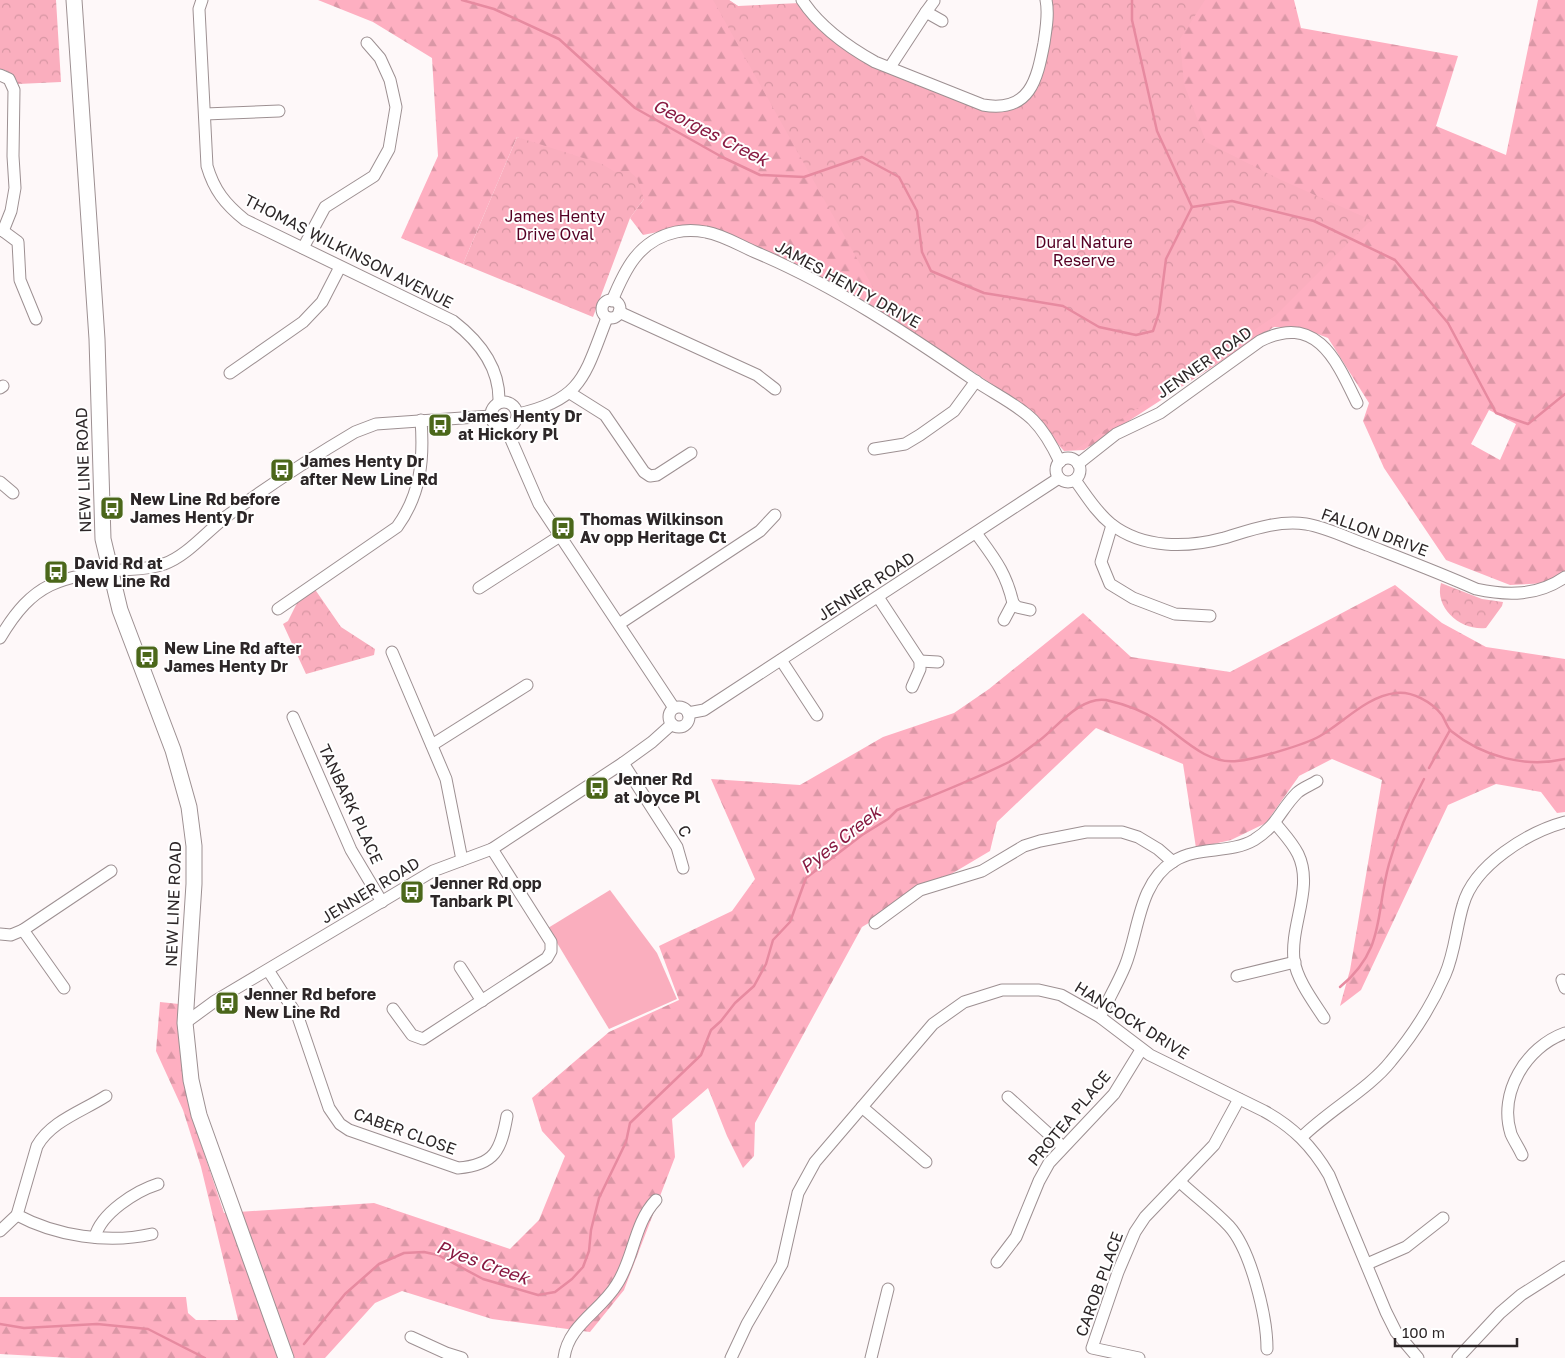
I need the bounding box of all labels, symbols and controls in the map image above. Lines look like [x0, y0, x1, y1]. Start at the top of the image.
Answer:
water label: Georges Creek [650, 93, 774, 171]
street label: THOMAS WILKINSON AVENUE [241, 189, 457, 313]
park label: James Henty Drive Oval [505, 206, 605, 244]
park label: Dural Nature Reserve [1035, 232, 1133, 270]
street label: JAMES HENTY DRIVE [772, 236, 924, 332]
street label: JENNER ROAD [1152, 322, 1256, 402]
place label: James Henty Dr at Hickory Pl [458, 406, 582, 444]
street label: NEW LINE ROAD [71, 407, 95, 533]
bus stop icon: James Henty Dr at Hickory Pl [427, 412, 453, 438]
place label: James Henty Dr after New Line Rd [300, 451, 438, 489]
bus stop icon: James Henty Dr after New Line Rd [269, 457, 295, 483]
place label: New Line Rd before James Henty Dr [130, 489, 280, 527]
bus stop icon: New Line Rd before James Henty Dr [99, 495, 125, 521]
street label: FALLON DRIVE [1319, 503, 1431, 561]
place label: Thomas Wilkinson Av opp Heritage Ct [580, 509, 726, 547]
bus stop icon: Thomas Wilkinson Av opp Heritage Ct [550, 515, 576, 541]
street label: JENNER ROAD [814, 547, 918, 625]
place label: David Rd at New Line Rd [74, 553, 170, 591]
bus stop icon: David Rd at New Line Rd [43, 559, 69, 585]
place label: New Line Rd after James Henty Dr [164, 638, 302, 676]
bus stop icon: New Line Rd after James Henty Dr [134, 644, 160, 670]
street label: TANBARK PLACE [315, 741, 387, 867]
place label: Jenner Rd at Joyce Pl [614, 769, 701, 807]
bus stop icon: Jenner Rd at Joyce Pl [584, 775, 610, 801]
water label: Pyes Creek [795, 800, 886, 877]
street label: C [674, 821, 696, 841]
street label: NEW LINE ROAD [161, 841, 185, 967]
street label: JENNER ROAD [317, 853, 423, 927]
place label: Jenner Rd opp Tanbark Pl [430, 873, 542, 911]
bus stop icon: Jenner Rd opp Tanbark Pl [399, 879, 425, 905]
street label: HANCOCK DRIVE [1071, 977, 1193, 1063]
place label: Jenner Rd before New Line Rd [244, 984, 376, 1022]
bus stop icon: Jenner Rd before New Line Rd [214, 990, 240, 1016]
street label: PROTEA PLACE [1023, 1066, 1115, 1170]
street label: CABER CLOSE [351, 1103, 459, 1159]
street label: CAROB PLACE [1071, 1229, 1127, 1339]
water label: Pyes Creek [434, 1235, 534, 1289]
scale bar [1395, 1316, 1518, 1348]
text: 100 m [1402, 1323, 1445, 1341]

